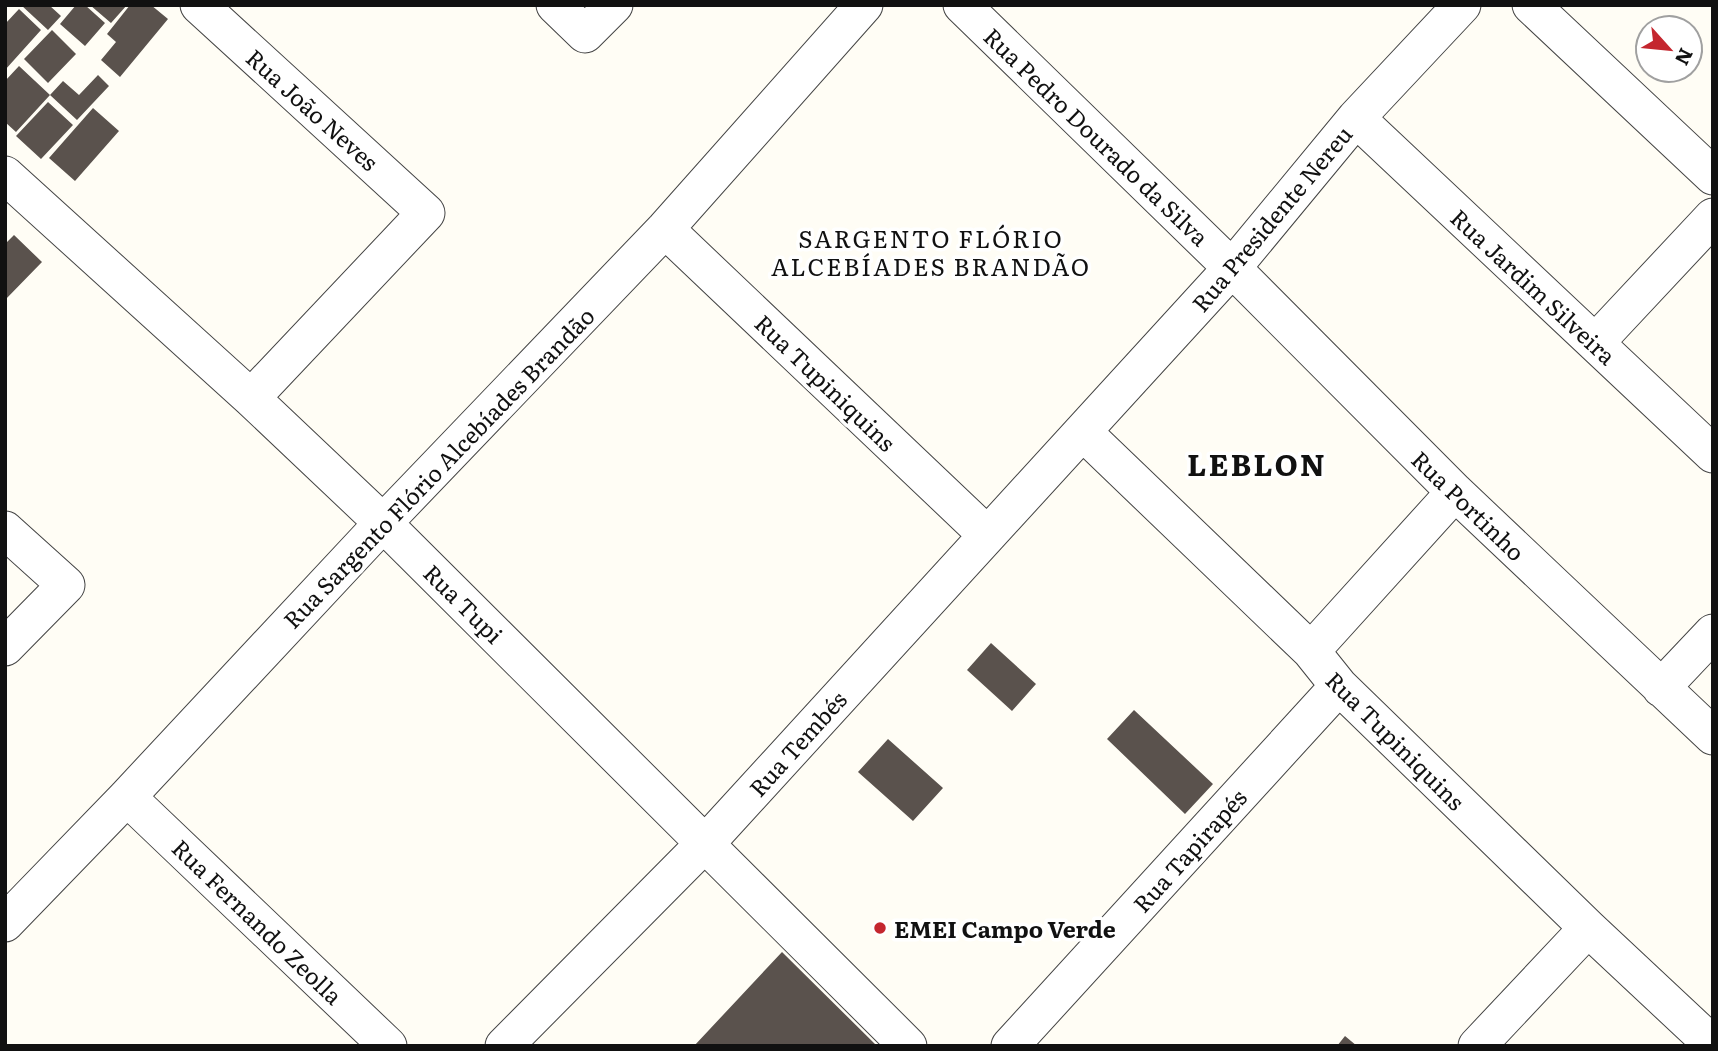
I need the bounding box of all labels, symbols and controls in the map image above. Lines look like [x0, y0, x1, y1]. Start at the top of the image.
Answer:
north arrow [1634, 14, 1704, 84]
street label: Rua Pedro Dourado da Silva [977, 19, 1218, 253]
street label: Rua João Neves [239, 40, 387, 178]
text: N [1669, 44, 1701, 71]
street label: Rua Presidente Nereu [1183, 117, 1359, 319]
street label: Rua Jardim Silveira [1444, 200, 1625, 372]
district label: SARGENTO FLÓRIO ALCEBÍADES BRANDÃO [771, 220, 1091, 283]
street label: Rua Sargento Flório Alcebíades Brandão [275, 299, 601, 635]
street label: Rua Tupiniquins [748, 306, 904, 458]
district label: LEBLON [1187, 441, 1327, 485]
street label: Rua Portinho [1405, 442, 1533, 568]
street label: Rua Tupi [417, 556, 512, 651]
street label: Rua Tupiniquins [1319, 663, 1473, 817]
street label: Rua Tembés [740, 683, 854, 803]
street label: Rua Tapirapés [1124, 781, 1254, 919]
street label: Rua Fernando Zeolla [165, 830, 351, 1012]
place label: EMEI Campo Verde [894, 911, 1116, 945]
marker: EMEI Campo Verde [872, 920, 888, 936]

